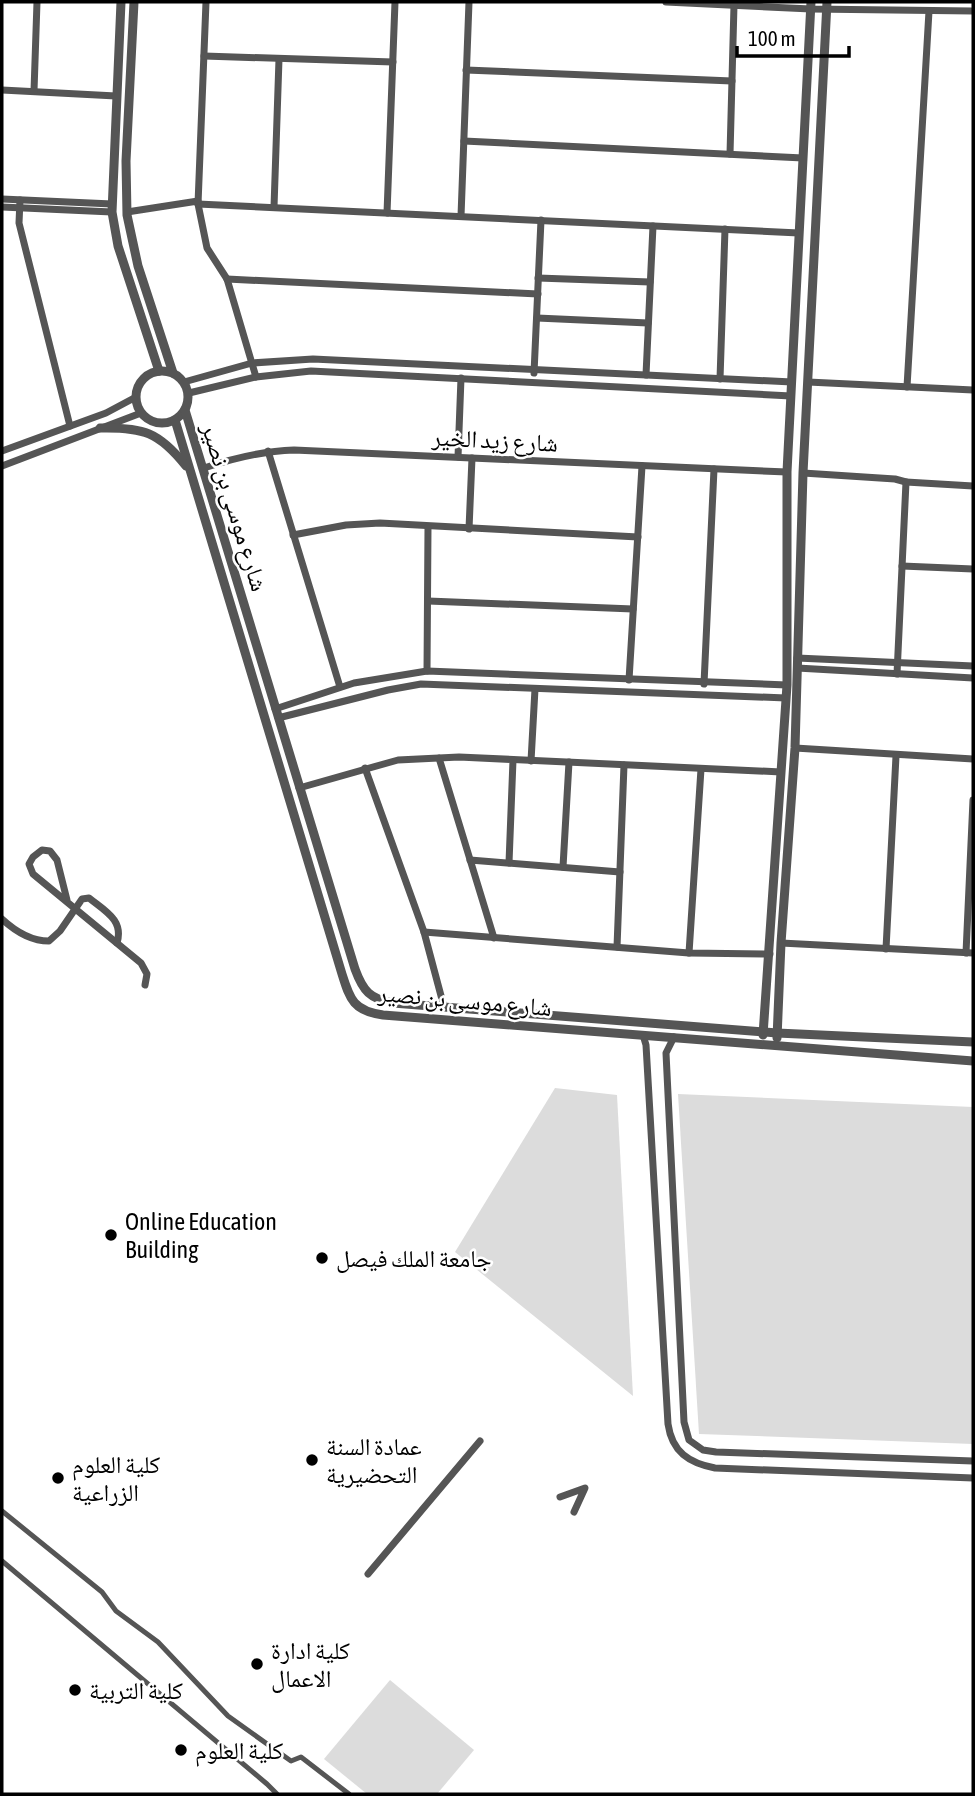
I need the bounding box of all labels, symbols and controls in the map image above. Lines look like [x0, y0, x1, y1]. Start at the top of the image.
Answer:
scale bar [737, 14, 849, 58]
text: 100 m [748, 26, 796, 50]
street label: شارع موسى بن نصير [194, 419, 273, 595]
street label: شارع زيد الخير [430, 423, 559, 459]
street label: شارع موسى بن نصير [376, 979, 553, 1023]
place label: Online Education Building [125, 1208, 277, 1263]
marker: Online Education Building [103, 1227, 119, 1243]
place label: جامعة الملك فيصل [336, 1245, 491, 1273]
marker: جامعة الملك فيصل [314, 1250, 330, 1266]
place label: عمادة السنة التحضيرية [326, 1433, 422, 1488]
place label: كلية العلوم الزراعية [72, 1451, 160, 1506]
marker: عمادة السنة التحضيرية [304, 1452, 320, 1468]
marker: كلية العلوم الزراعية [50, 1470, 66, 1486]
place label: كلية ادارة الاعمال [271, 1637, 350, 1693]
marker: كلية ادارة الاعمال [249, 1656, 265, 1672]
place label: كلية التربية [89, 1677, 183, 1704]
marker: كلية التربية [67, 1682, 83, 1698]
place label: كلية العلوم [195, 1737, 283, 1767]
marker: كلية العلوم [173, 1742, 189, 1758]

